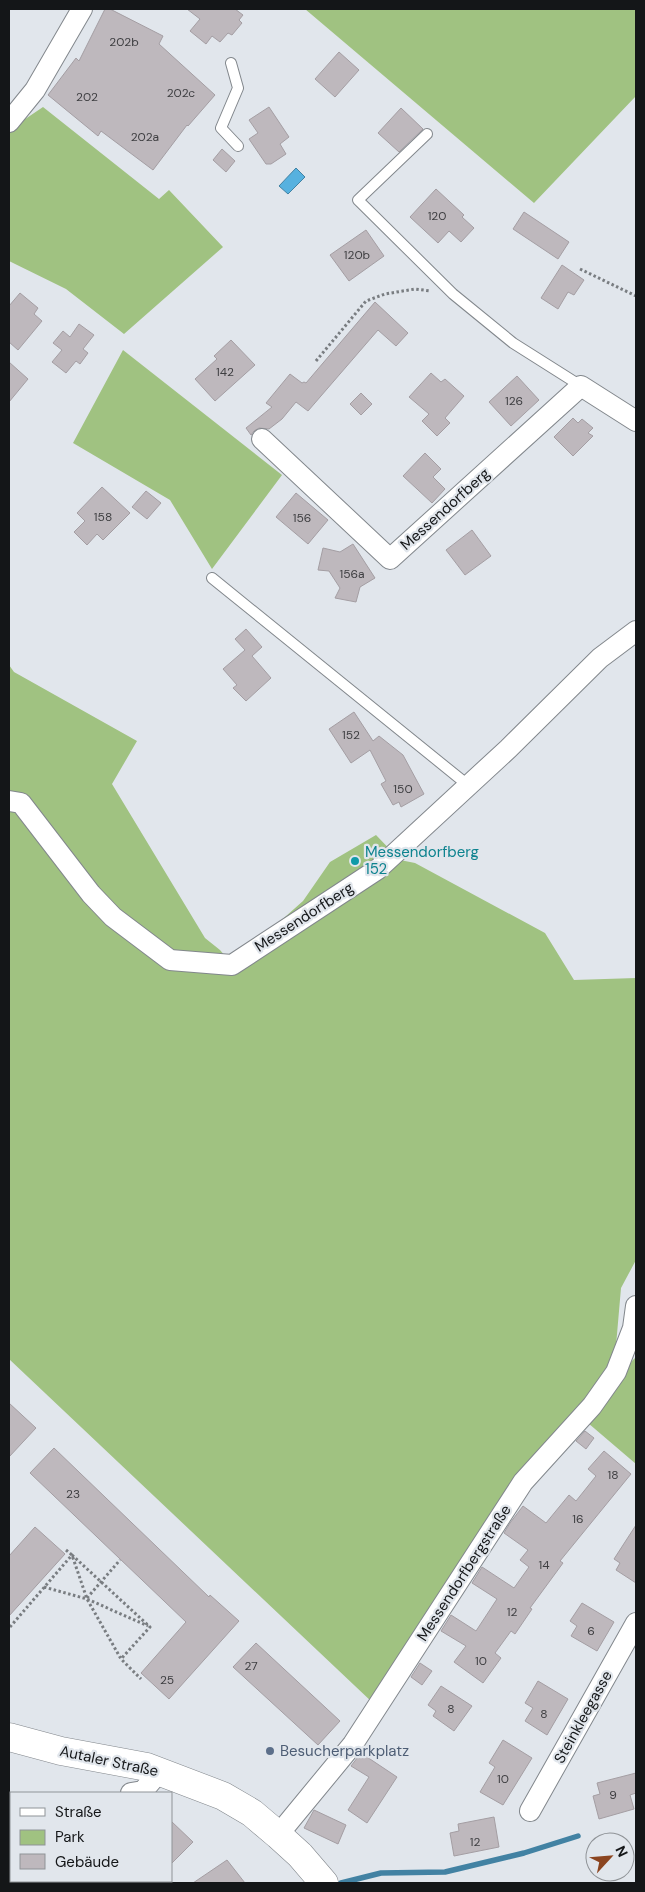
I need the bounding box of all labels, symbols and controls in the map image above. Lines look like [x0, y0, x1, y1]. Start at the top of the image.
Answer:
house number: 202b [109, 34, 139, 50]
house number: 202c [167, 85, 195, 101]
house number: 202 [76, 89, 98, 105]
house number: 202a [131, 129, 159, 145]
house number: 120 [428, 208, 446, 224]
house number: 120b [344, 247, 370, 263]
house number: 142 [216, 364, 234, 380]
house number: 126 [505, 393, 523, 409]
street label: Messendorfberg [396, 463, 494, 555]
house number: 158 [94, 509, 112, 525]
house number: 156 [293, 510, 311, 526]
house number: 156a [339, 566, 365, 582]
house number: 152 [342, 727, 360, 743]
house number: 150 [393, 781, 413, 797]
place label: Messendorfberg 152 [365, 842, 479, 879]
marker: Messendorfberg 152 [349, 855, 361, 867]
street label: Messendorfberg [251, 878, 357, 956]
house number: 18 [607, 1467, 619, 1483]
house number: 23 [66, 1486, 80, 1502]
street label: Messendorfbergstraße [412, 1501, 516, 1645]
house number: 16 [572, 1511, 584, 1527]
house number: 14 [538, 1557, 550, 1573]
house number: 12 [507, 1604, 517, 1620]
house number: 6 [587, 1623, 595, 1639]
house number: 10 [475, 1653, 487, 1669]
house number: 27 [244, 1658, 258, 1674]
street label: Steinkleegasse [549, 1667, 617, 1767]
house number: 25 [160, 1672, 174, 1688]
house number: 8 [447, 1701, 455, 1717]
house number: 8 [540, 1706, 548, 1722]
street label: Autaler Straße [58, 1741, 160, 1781]
place label: Besucherparkplatz [280, 1741, 409, 1761]
marker: Besucherparkplatz [264, 1745, 276, 1757]
house number: 10 [497, 1771, 509, 1787]
house number: 9 [609, 1787, 617, 1803]
legend [10, 1792, 172, 1882]
text: Straße [55, 1802, 102, 1822]
text: Park [55, 1827, 85, 1847]
north arrow [585, 1832, 635, 1882]
house number: 12 [470, 1834, 480, 1850]
text: N [611, 1843, 632, 1860]
text: Gebäude [55, 1852, 119, 1872]

